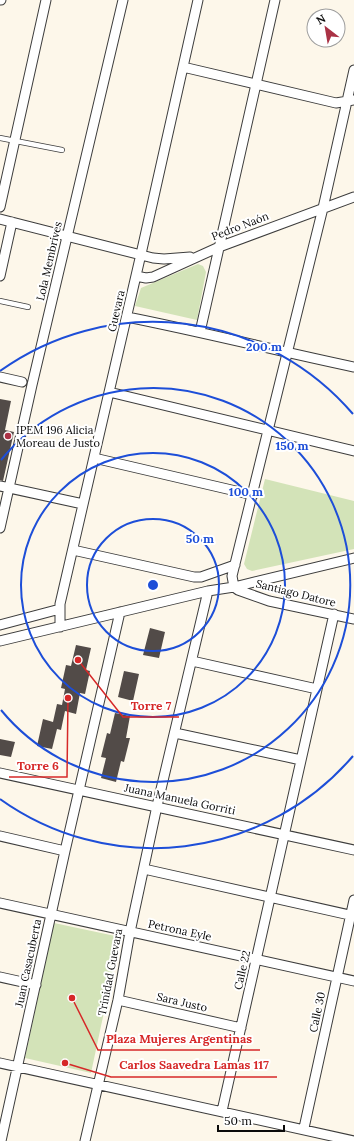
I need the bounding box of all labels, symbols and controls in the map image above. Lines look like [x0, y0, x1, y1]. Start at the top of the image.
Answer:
north arrow [306, 8, 346, 48]
text: N [314, 11, 329, 28]
street label: Pedro Naón [209, 209, 271, 243]
street label: Lola Membrives [33, 220, 65, 302]
street label: Guevara [104, 288, 128, 333]
text: 200 m [246, 339, 282, 354]
place label: IPEM 196 Alicia Moreau de Justo [16, 423, 100, 450]
marker: IPEM 196 Alicia Moreau de Justo [3, 431, 13, 441]
text: 150 m [275, 438, 309, 453]
text: 100 m [229, 484, 263, 499]
text: 50 m [186, 531, 214, 546]
street label: Santiago Datore [255, 576, 337, 610]
centre of rings [146, 578, 160, 592]
callout: Torre 7 [123, 693, 179, 717]
text: Torre 7 [131, 698, 172, 713]
callout: Torre 6 [9, 753, 67, 777]
text: Torre 6 [17, 758, 59, 773]
street label: Juana Manuela Gorriti [122, 780, 237, 818]
street label: Petrona Eyle [147, 916, 213, 944]
street label: Juan Casacuberta [12, 917, 44, 1009]
street label: Trinidad Guevara [95, 927, 125, 1017]
street label: Calle 22 [231, 949, 253, 991]
street label: Sara Justo [155, 989, 209, 1015]
street label: Calle 30 [306, 990, 328, 1034]
callout: Plaza Mujeres Argentinas [98, 1026, 260, 1050]
text: Plaza Mujeres Argentinas [106, 1031, 252, 1046]
callout: Carlos Saavedra Lamas 117 [111, 1053, 277, 1077]
text: Carlos Saavedra Lamas 117 [119, 1057, 269, 1072]
scale bar [218, 1107, 284, 1133]
text: 50 m [224, 1113, 252, 1128]

